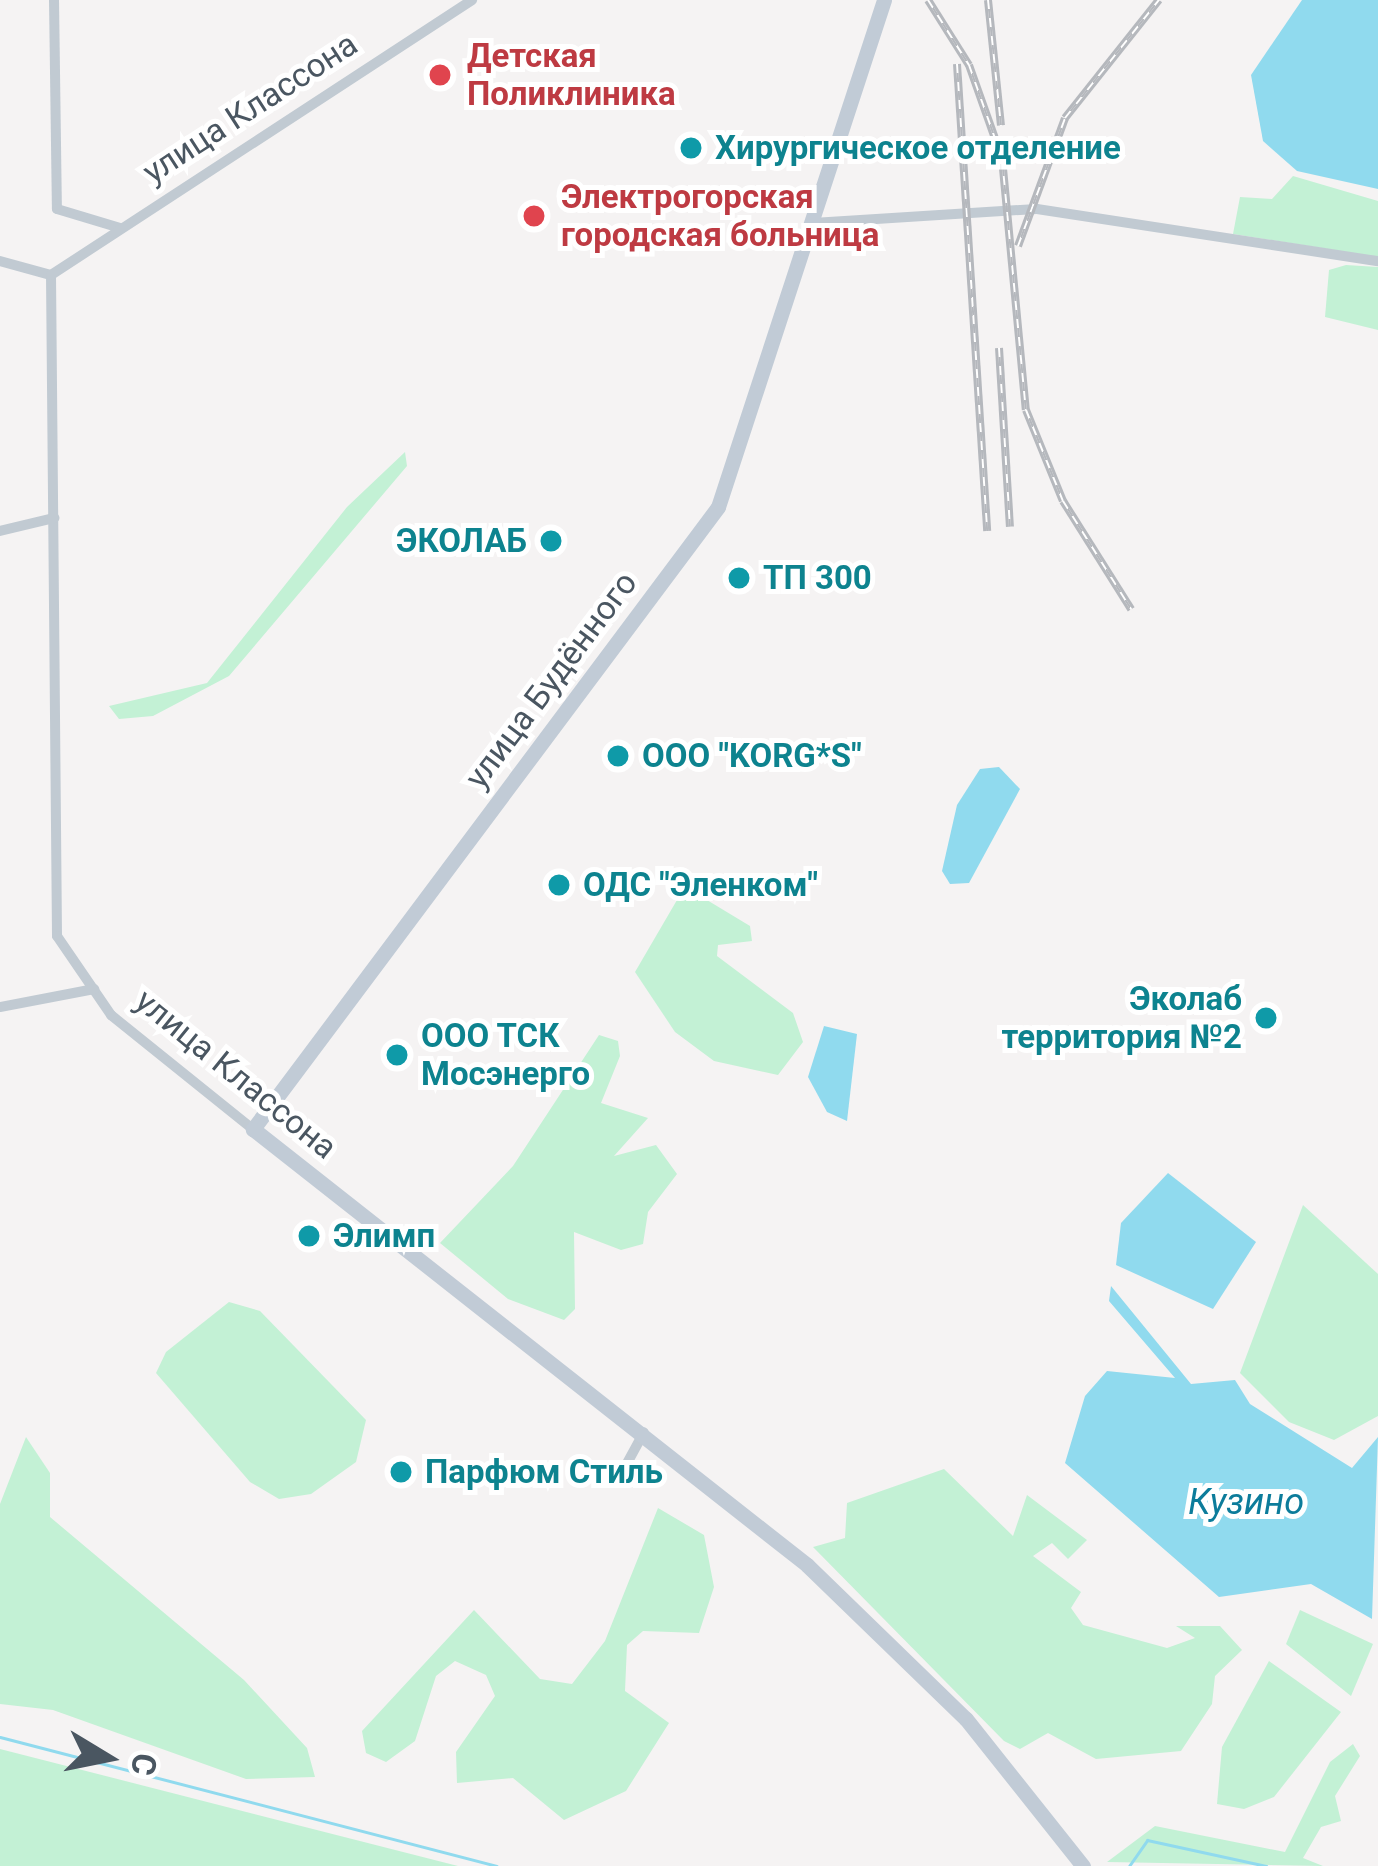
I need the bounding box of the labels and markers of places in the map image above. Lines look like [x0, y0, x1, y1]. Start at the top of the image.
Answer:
place label: Детская Поликлиника [467, 36, 676, 114]
marker: Детская Поликлиника [424, 59, 456, 91]
place label: Хирургическое отделение [715, 128, 1121, 168]
marker: Хирургическое отделение [678, 135, 704, 161]
place label: Электрогорская городская больница [561, 177, 880, 255]
marker: Электрогорская городская больница [518, 200, 550, 232]
place label: ЭКОЛАБ [396, 521, 527, 561]
marker: ЭКОЛАБ [538, 528, 564, 554]
place label: ТП 300 [763, 558, 872, 598]
marker: ТП 300 [726, 565, 752, 591]
place label: ООО "KORG*S" [642, 736, 862, 776]
marker: ООО "KORG*S" [605, 743, 631, 769]
place label: ОДС "Эленком" [583, 865, 818, 905]
marker: ОДС "Эленком" [546, 872, 572, 898]
place label: Эколаб территория №2 [1001, 979, 1242, 1057]
marker: Эколаб территория №2 [1253, 1005, 1279, 1031]
place label: ООО ТСК Мосэнерго [421, 1016, 590, 1094]
marker: ООО ТСК Мосэнерго [384, 1042, 410, 1068]
place label: Элимп [333, 1216, 435, 1256]
marker: Элимп [296, 1223, 322, 1249]
place label: Парфюм Стиль [425, 1452, 663, 1492]
marker: Парфюм Стиль [388, 1459, 414, 1485]

